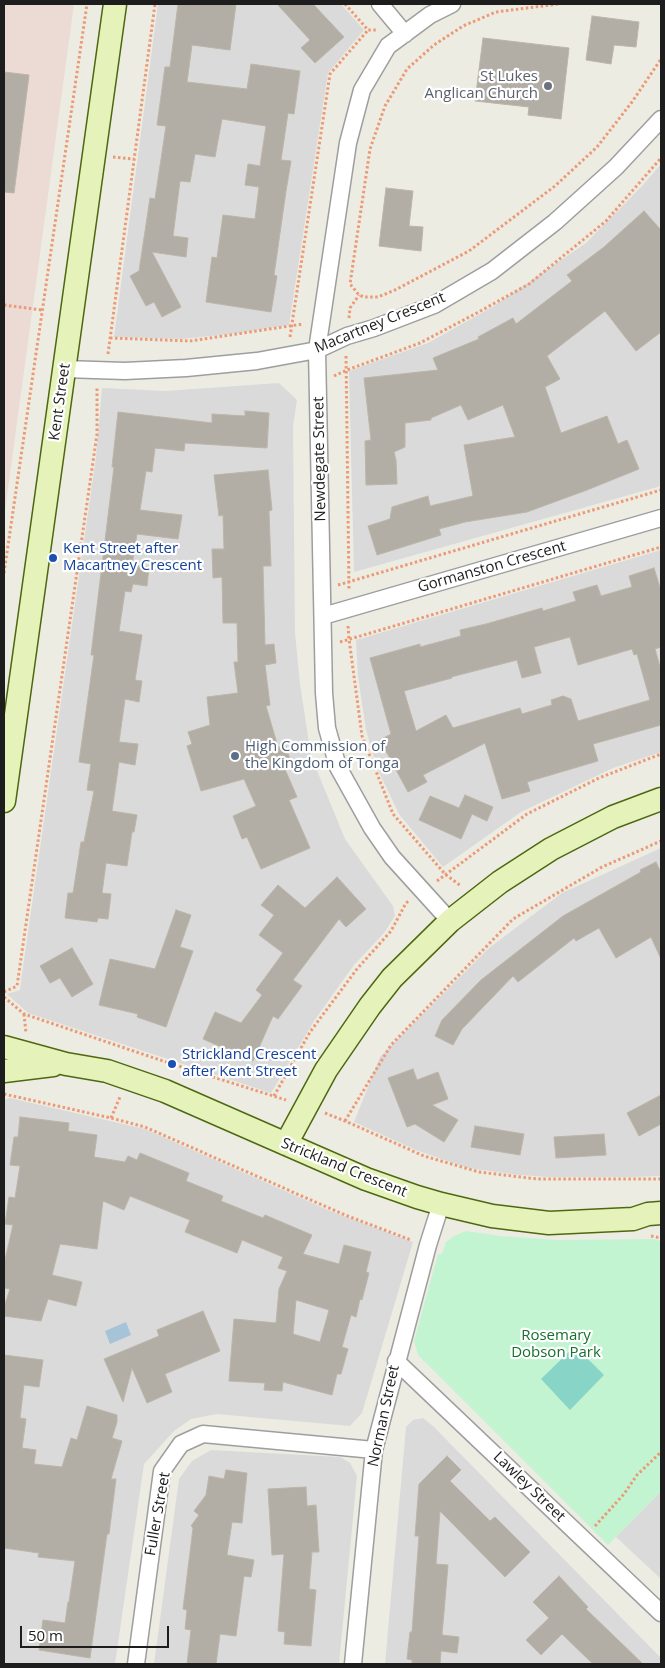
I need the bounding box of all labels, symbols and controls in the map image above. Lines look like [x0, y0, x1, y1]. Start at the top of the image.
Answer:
place label: St Lukes Anglican Church [425, 68, 538, 103]
marker: St Lukes Anglican Church [542, 80, 554, 92]
street label: Macartney Crescent [312, 289, 448, 357]
street label: Kent Street [46, 362, 74, 442]
street label: Newdegate Street [310, 396, 330, 522]
street label: Gormanston Crescent [416, 537, 568, 597]
place label: Kent Street after Macartney Crescent [63, 540, 202, 575]
marker: Kent Street after Macartney Crescent [47, 552, 59, 564]
place label: High Commission of the Kingdom of Tonga [245, 738, 399, 773]
marker: High Commission of the Kingdom of Tonga [229, 750, 241, 762]
place label: Strickland Crescent after Kent Street [182, 1046, 316, 1081]
marker: Strickland Crescent after Kent Street [166, 1058, 178, 1070]
street label: Strickland Crescent [278, 1135, 410, 1201]
park label: Rosemary Dobson Park [511, 1327, 601, 1362]
street label: Norman Street [364, 1363, 404, 1469]
street label: Lawley Street [489, 1448, 569, 1526]
street label: Fuller Street [142, 1471, 174, 1557]
scale bar [22, 1616, 171, 1648]
text: 50 m [28, 1625, 63, 1645]

